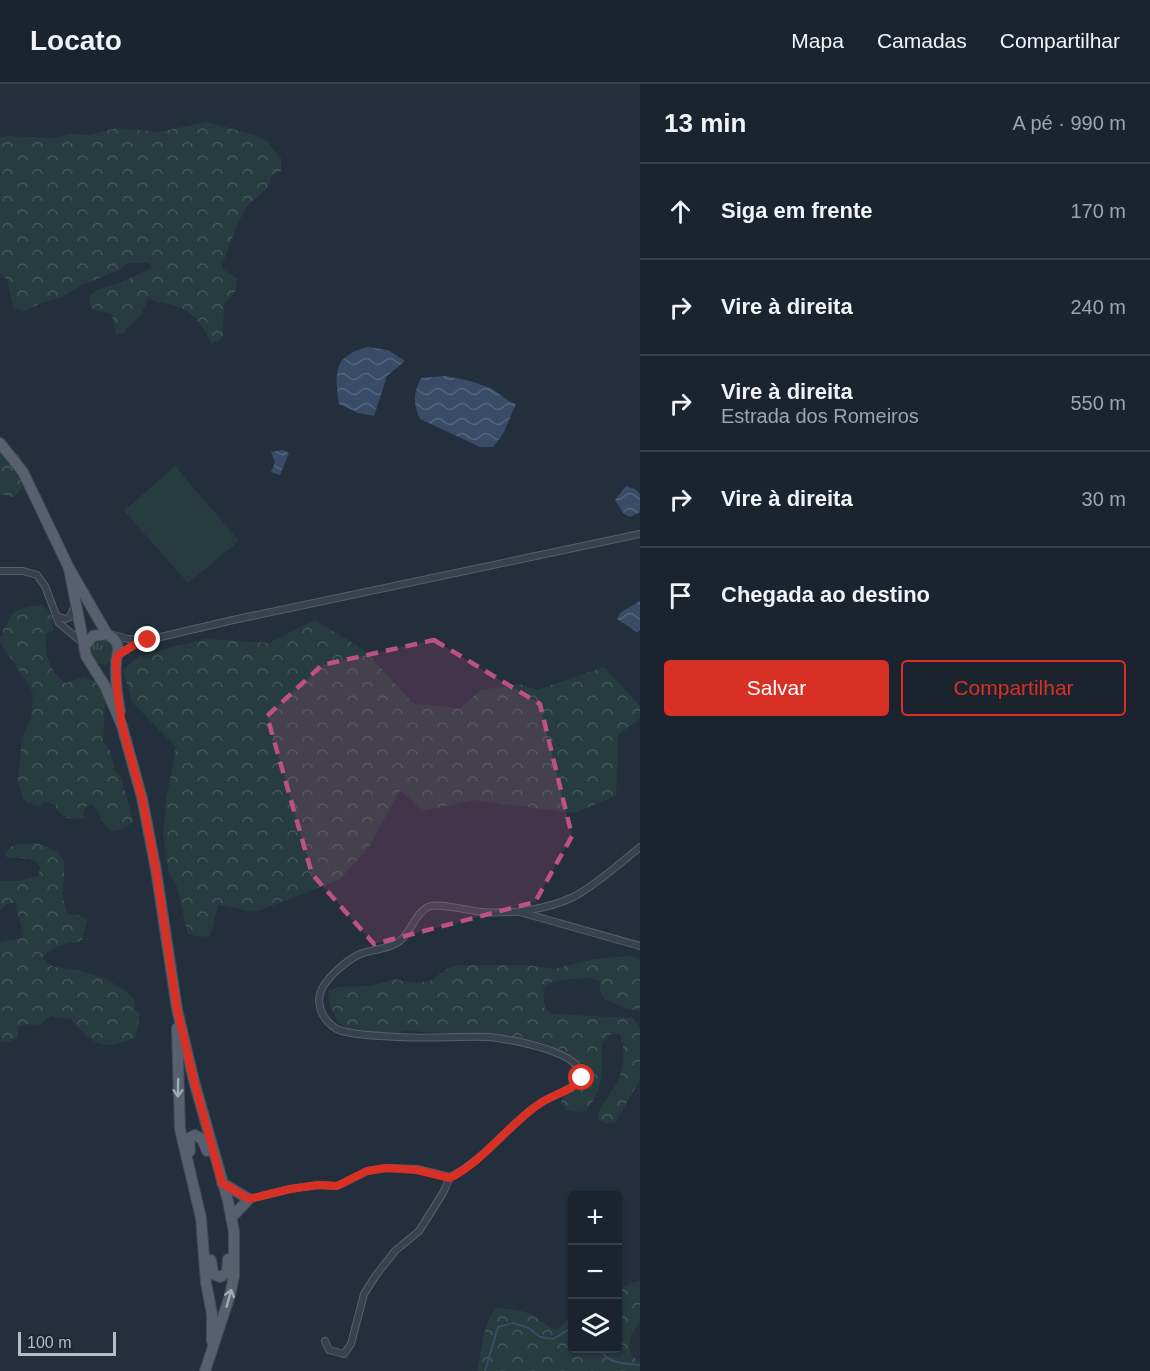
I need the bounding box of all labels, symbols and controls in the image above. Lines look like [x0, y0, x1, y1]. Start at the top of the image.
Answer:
text: Locato [30, 25, 122, 56]
text: Mapa [791, 29, 844, 52]
text: Camadas [877, 29, 967, 52]
text: Compartilhar [1000, 29, 1120, 52]
text: 13 min [664, 108, 746, 138]
text: A pé · 990 m [1013, 112, 1126, 134]
icon: ahead [664, 195, 697, 228]
text: Siga em frente [721, 198, 873, 223]
text: 170 m [1070, 200, 1126, 222]
icon: right [664, 291, 697, 324]
text: Vire à direita [721, 294, 853, 319]
text: 240 m [1070, 296, 1126, 318]
text: Vire à direita [721, 379, 853, 404]
icon: right [664, 387, 697, 420]
text: 550 m [1070, 392, 1126, 414]
text: Estrada dos Romeiros [721, 405, 919, 427]
icon: right [664, 483, 697, 516]
text: Vire à direita [721, 486, 853, 511]
text: 30 m [1082, 488, 1126, 510]
icon: arrive [664, 579, 697, 612]
text: Chegada ao destino [721, 582, 930, 607]
route end [134, 626, 160, 652]
button: Salvar [664, 660, 889, 716]
button: Compartilhar [901, 660, 1126, 716]
route start [568, 1064, 594, 1090]
one-way arrow [172, 1078, 184, 1098]
map controls [568, 1191, 622, 1353]
button: + [568, 1191, 622, 1245]
button: − [568, 1245, 622, 1299]
one-way arrow [224, 1289, 235, 1308]
button: layers [568, 1299, 622, 1353]
scale bar [18, 1329, 116, 1356]
text: 100 m [27, 1334, 71, 1351]

